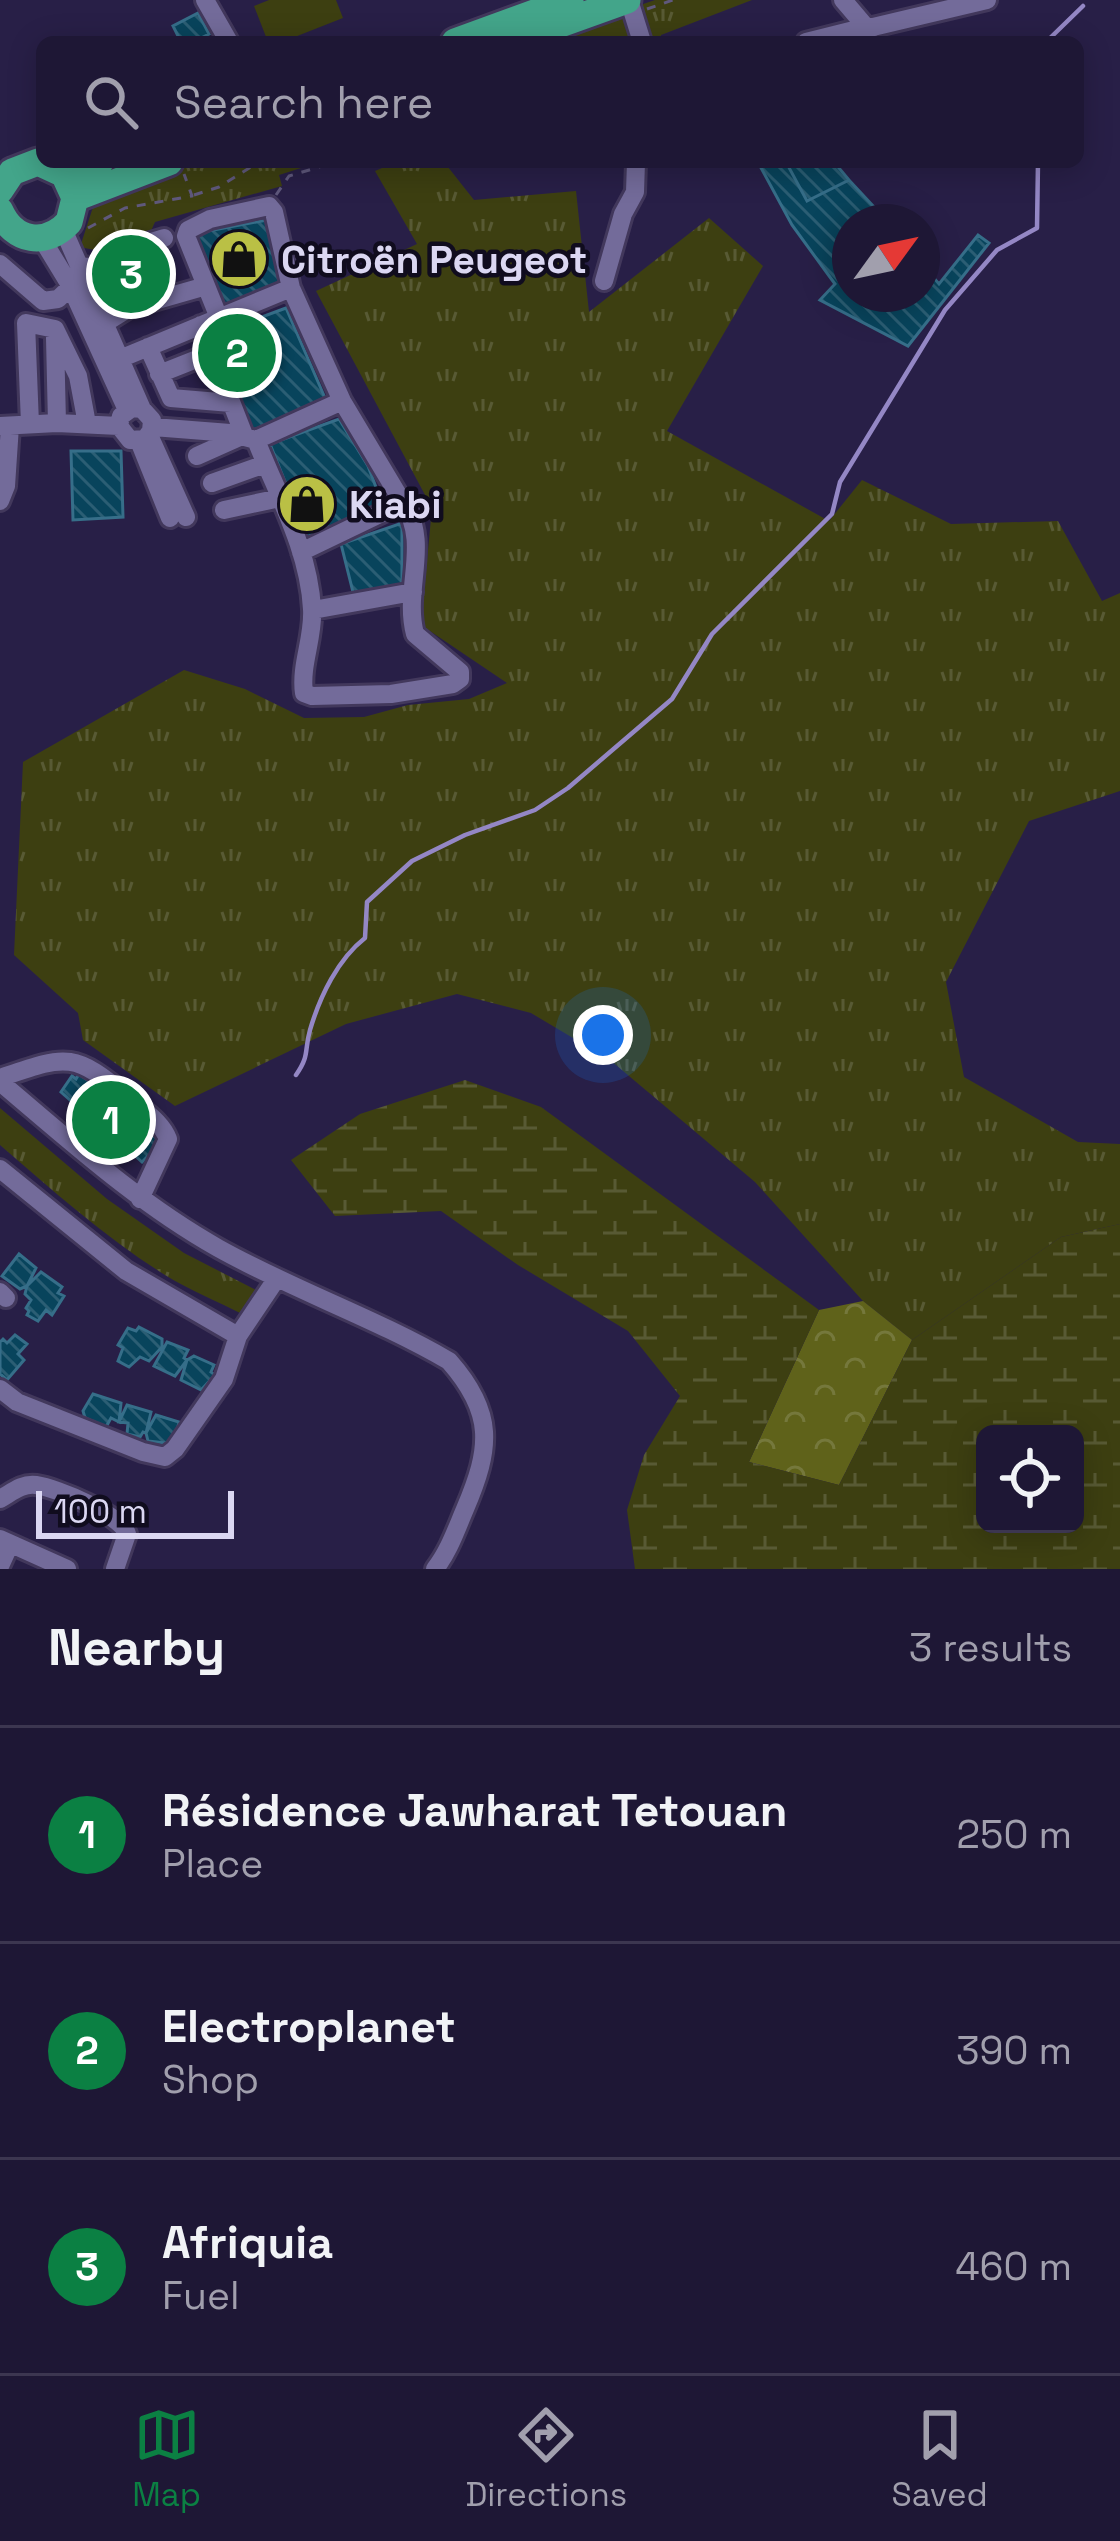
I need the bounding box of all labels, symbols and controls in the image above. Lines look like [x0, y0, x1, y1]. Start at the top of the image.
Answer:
search box [36, 36, 1084, 168]
icon: search [78, 69, 144, 135]
text: Search here [174, 74, 433, 131]
north arrow [832, 204, 940, 312]
shop icon: Citroën Peugeot [208, 228, 270, 290]
pin: 3 [92, 229, 170, 319]
place label: Citroën Peugeot [281, 235, 587, 284]
pin: 2 [198, 308, 276, 398]
shop icon: Kiabi [276, 473, 338, 535]
place label: Kiabi [349, 480, 442, 529]
your location [573, 1005, 633, 1065]
pin: 1 [72, 1075, 150, 1165]
map controls [976, 1425, 1084, 1533]
button: locate [976, 1425, 1084, 1533]
scale bar [36, 1485, 234, 1538]
text: 100 m [54, 1491, 147, 1533]
text: Nearby [48, 1615, 225, 1680]
text: 3 results [909, 1623, 1072, 1672]
text: Résidence Jawharat Tetouan [162, 1782, 787, 1839]
text: 1 [78, 1810, 96, 1859]
text: 250 m [957, 1810, 1072, 1859]
text: Place [162, 1839, 263, 1888]
text: Electroplanet [162, 1998, 456, 2055]
text: 2 [75, 2026, 99, 2075]
text: 390 m [956, 2026, 1072, 2075]
text: Shop [162, 2055, 259, 2104]
text: Afriquia [162, 2214, 333, 2271]
text: 3 [75, 2242, 99, 2291]
text: 460 m [955, 2242, 1072, 2291]
text: Fuel [162, 2271, 240, 2320]
tab: Map [132, 2402, 201, 2516]
tab: Directions [465, 2402, 627, 2516]
tab: Saved [892, 2402, 988, 2516]

